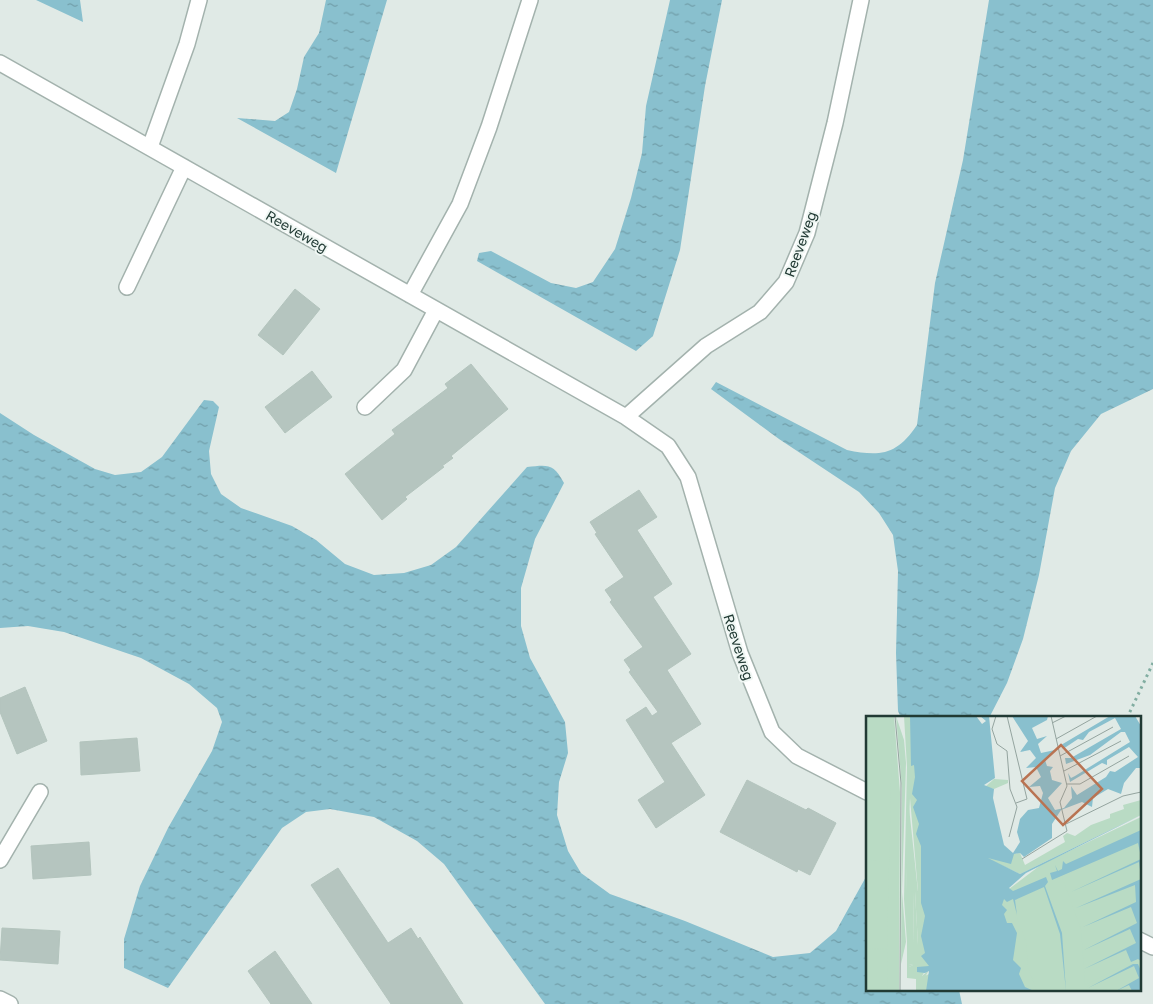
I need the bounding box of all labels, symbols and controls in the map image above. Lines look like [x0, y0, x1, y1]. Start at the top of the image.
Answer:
street label: Reeveweg [263, 206, 331, 256]
street label: Reeveweg [780, 209, 820, 279]
street label: Reeveweg [720, 612, 758, 682]
inset map [866, 716, 1140, 992]

